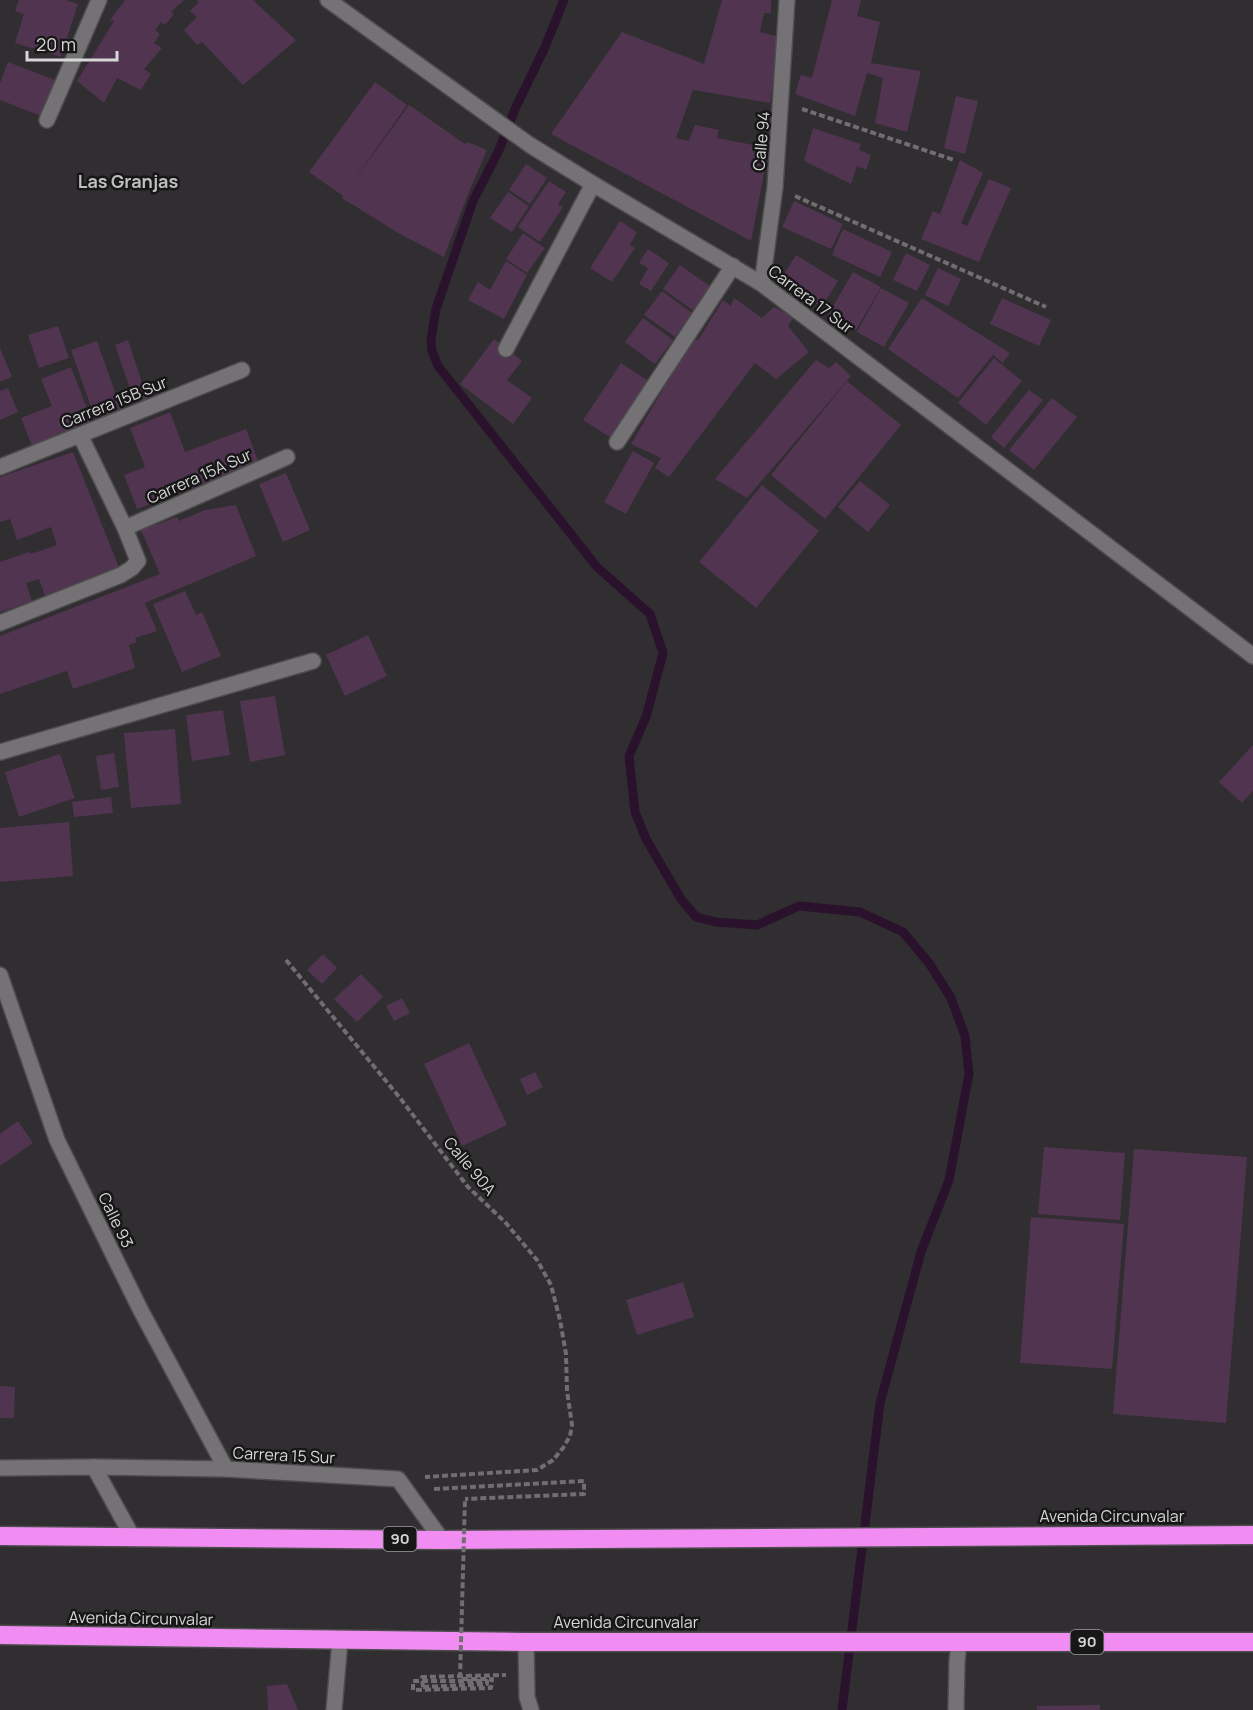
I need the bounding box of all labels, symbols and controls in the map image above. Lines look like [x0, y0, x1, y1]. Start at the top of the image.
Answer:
scale bar [27, 24, 117, 62]
text: 20 m [36, 32, 76, 56]
street label: Calle 94 [747, 110, 775, 172]
district label: Las Granjas [78, 169, 178, 193]
street label: Carrera 17 Sur [764, 260, 858, 338]
street label: Carrera 15B Sur [58, 371, 170, 433]
street label: Carrera 15A Sur [143, 443, 255, 509]
street label: Calle 90A [439, 1132, 501, 1200]
street label: Calle 93 [93, 1189, 139, 1251]
street label: Carrera 15 Sur [232, 1441, 336, 1469]
street label: Avenida Circunvalar [1040, 1505, 1185, 1527]
road number: 90 [384, 1527, 416, 1551]
street label: Avenida Circunvalar [68, 1606, 214, 1630]
street label: Avenida Circunvalar [554, 1611, 699, 1633]
road number: 90 [1070, 1630, 1104, 1654]

